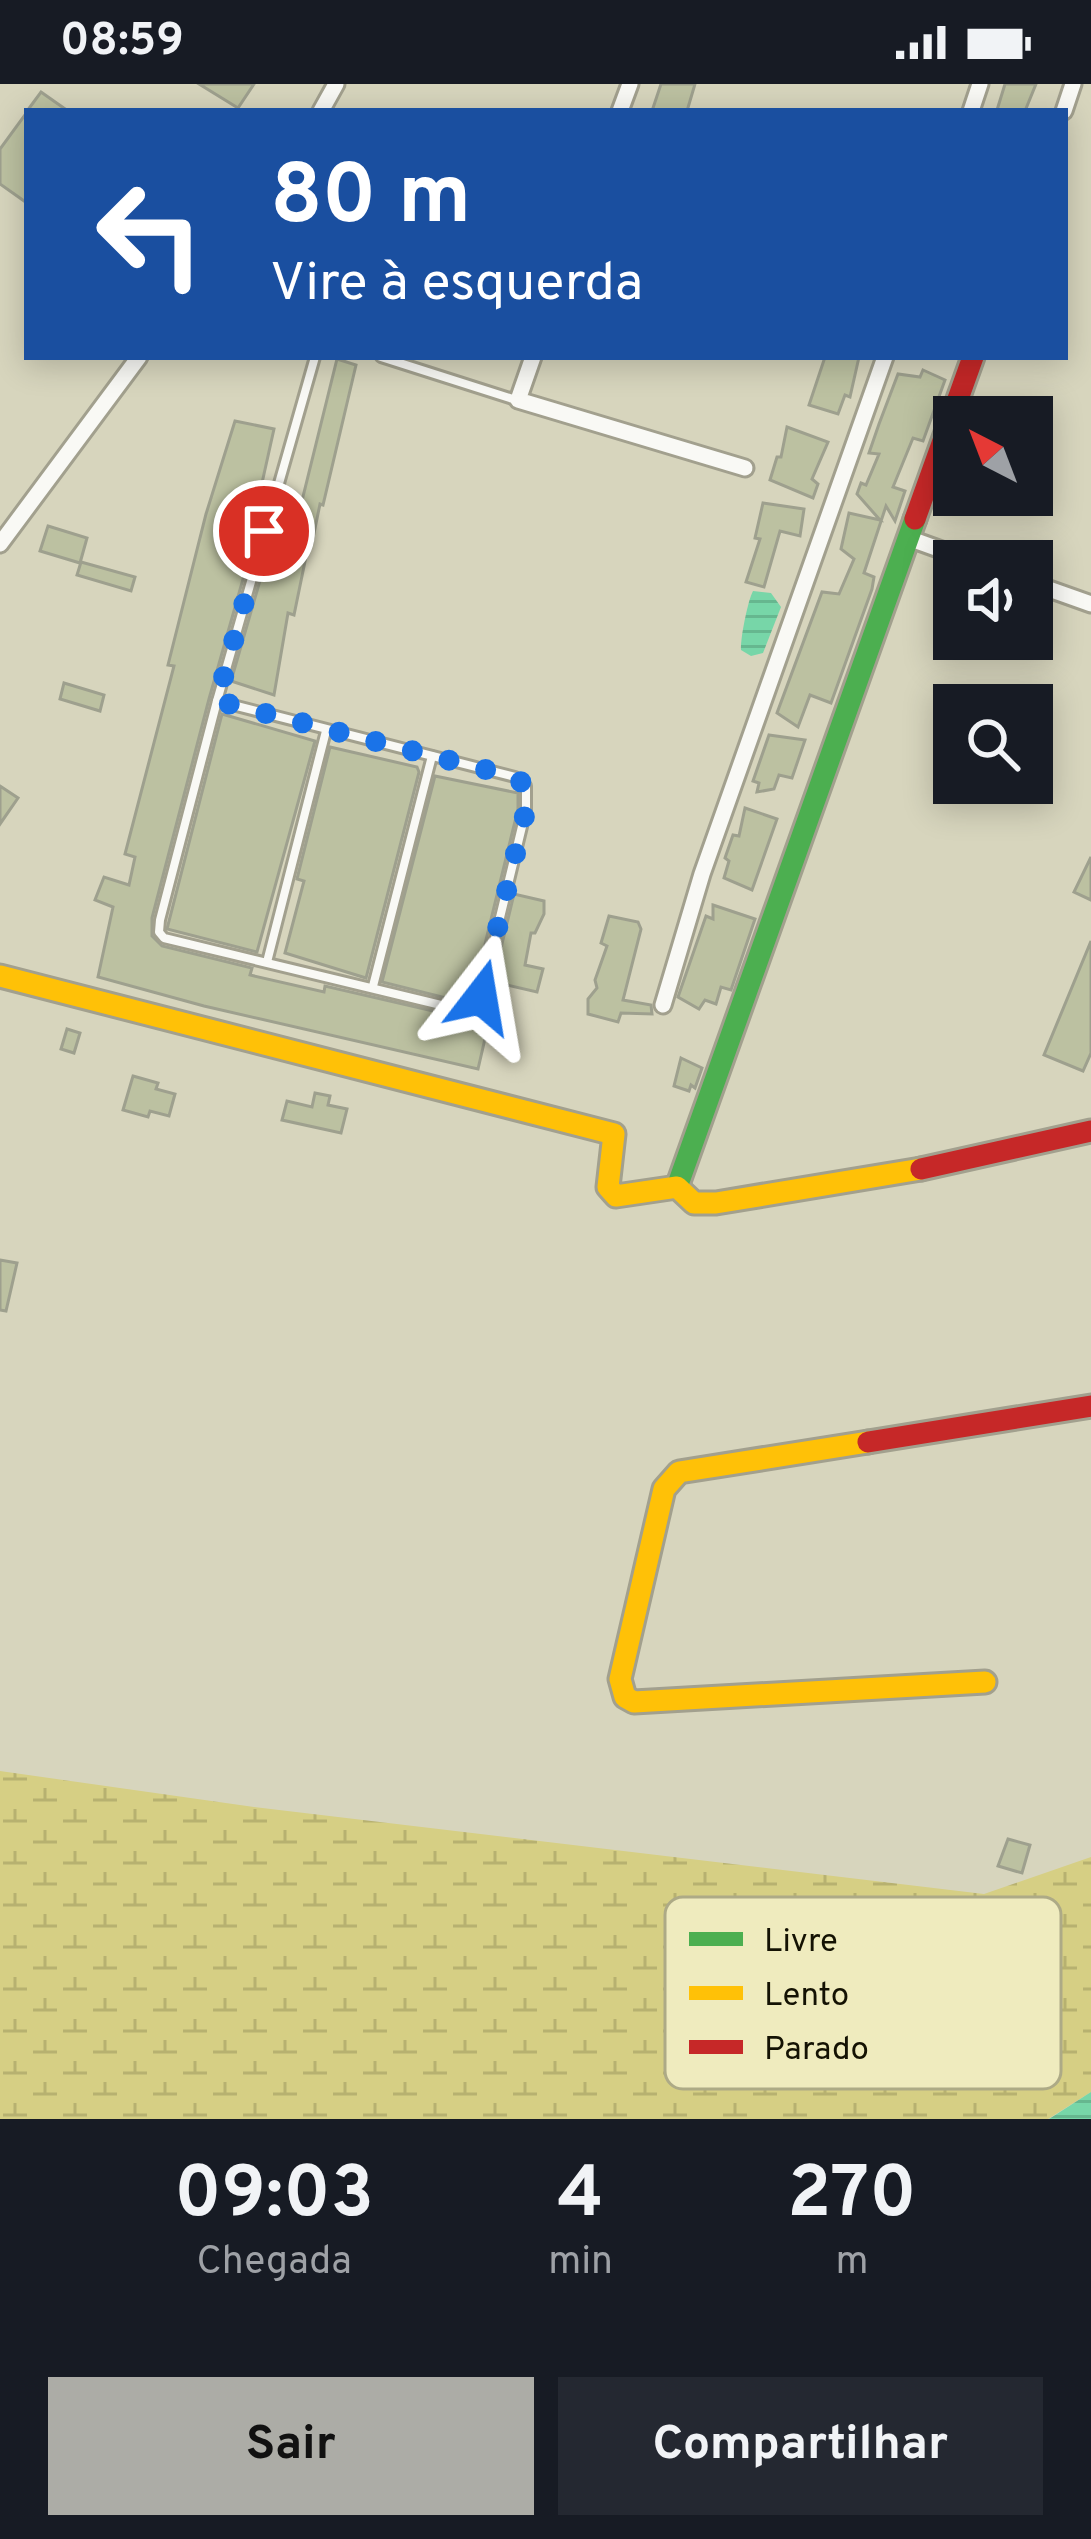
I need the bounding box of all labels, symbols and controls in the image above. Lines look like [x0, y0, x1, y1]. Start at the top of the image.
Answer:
text: 08:59 [60, 14, 184, 71]
text: 80 m [270, 147, 471, 253]
icon: left [72, 156, 228, 312]
text: Vire à esquerda [270, 251, 643, 320]
north arrow [933, 396, 1053, 516]
map controls [933, 396, 1053, 804]
pin [213, 480, 315, 582]
icon: arrive [231, 498, 297, 564]
button: sound [933, 540, 1053, 660]
button: search [933, 684, 1053, 804]
position arrow [418, 934, 544, 1060]
legend [665, 1897, 1061, 2089]
text: Livre [764, 1922, 838, 1964]
text: Lento [764, 1976, 849, 2018]
text: Parado [764, 2030, 869, 2072]
text: 09:03 [174, 2151, 374, 2243]
text: 4 [557, 2151, 604, 2243]
text: 270 [787, 2151, 917, 2243]
text: Chegada [196, 2239, 352, 2288]
text: min [548, 2239, 613, 2288]
text: m [835, 2239, 869, 2288]
button: Sair [48, 2377, 534, 2515]
button: Compartilhar [558, 2377, 1043, 2515]

